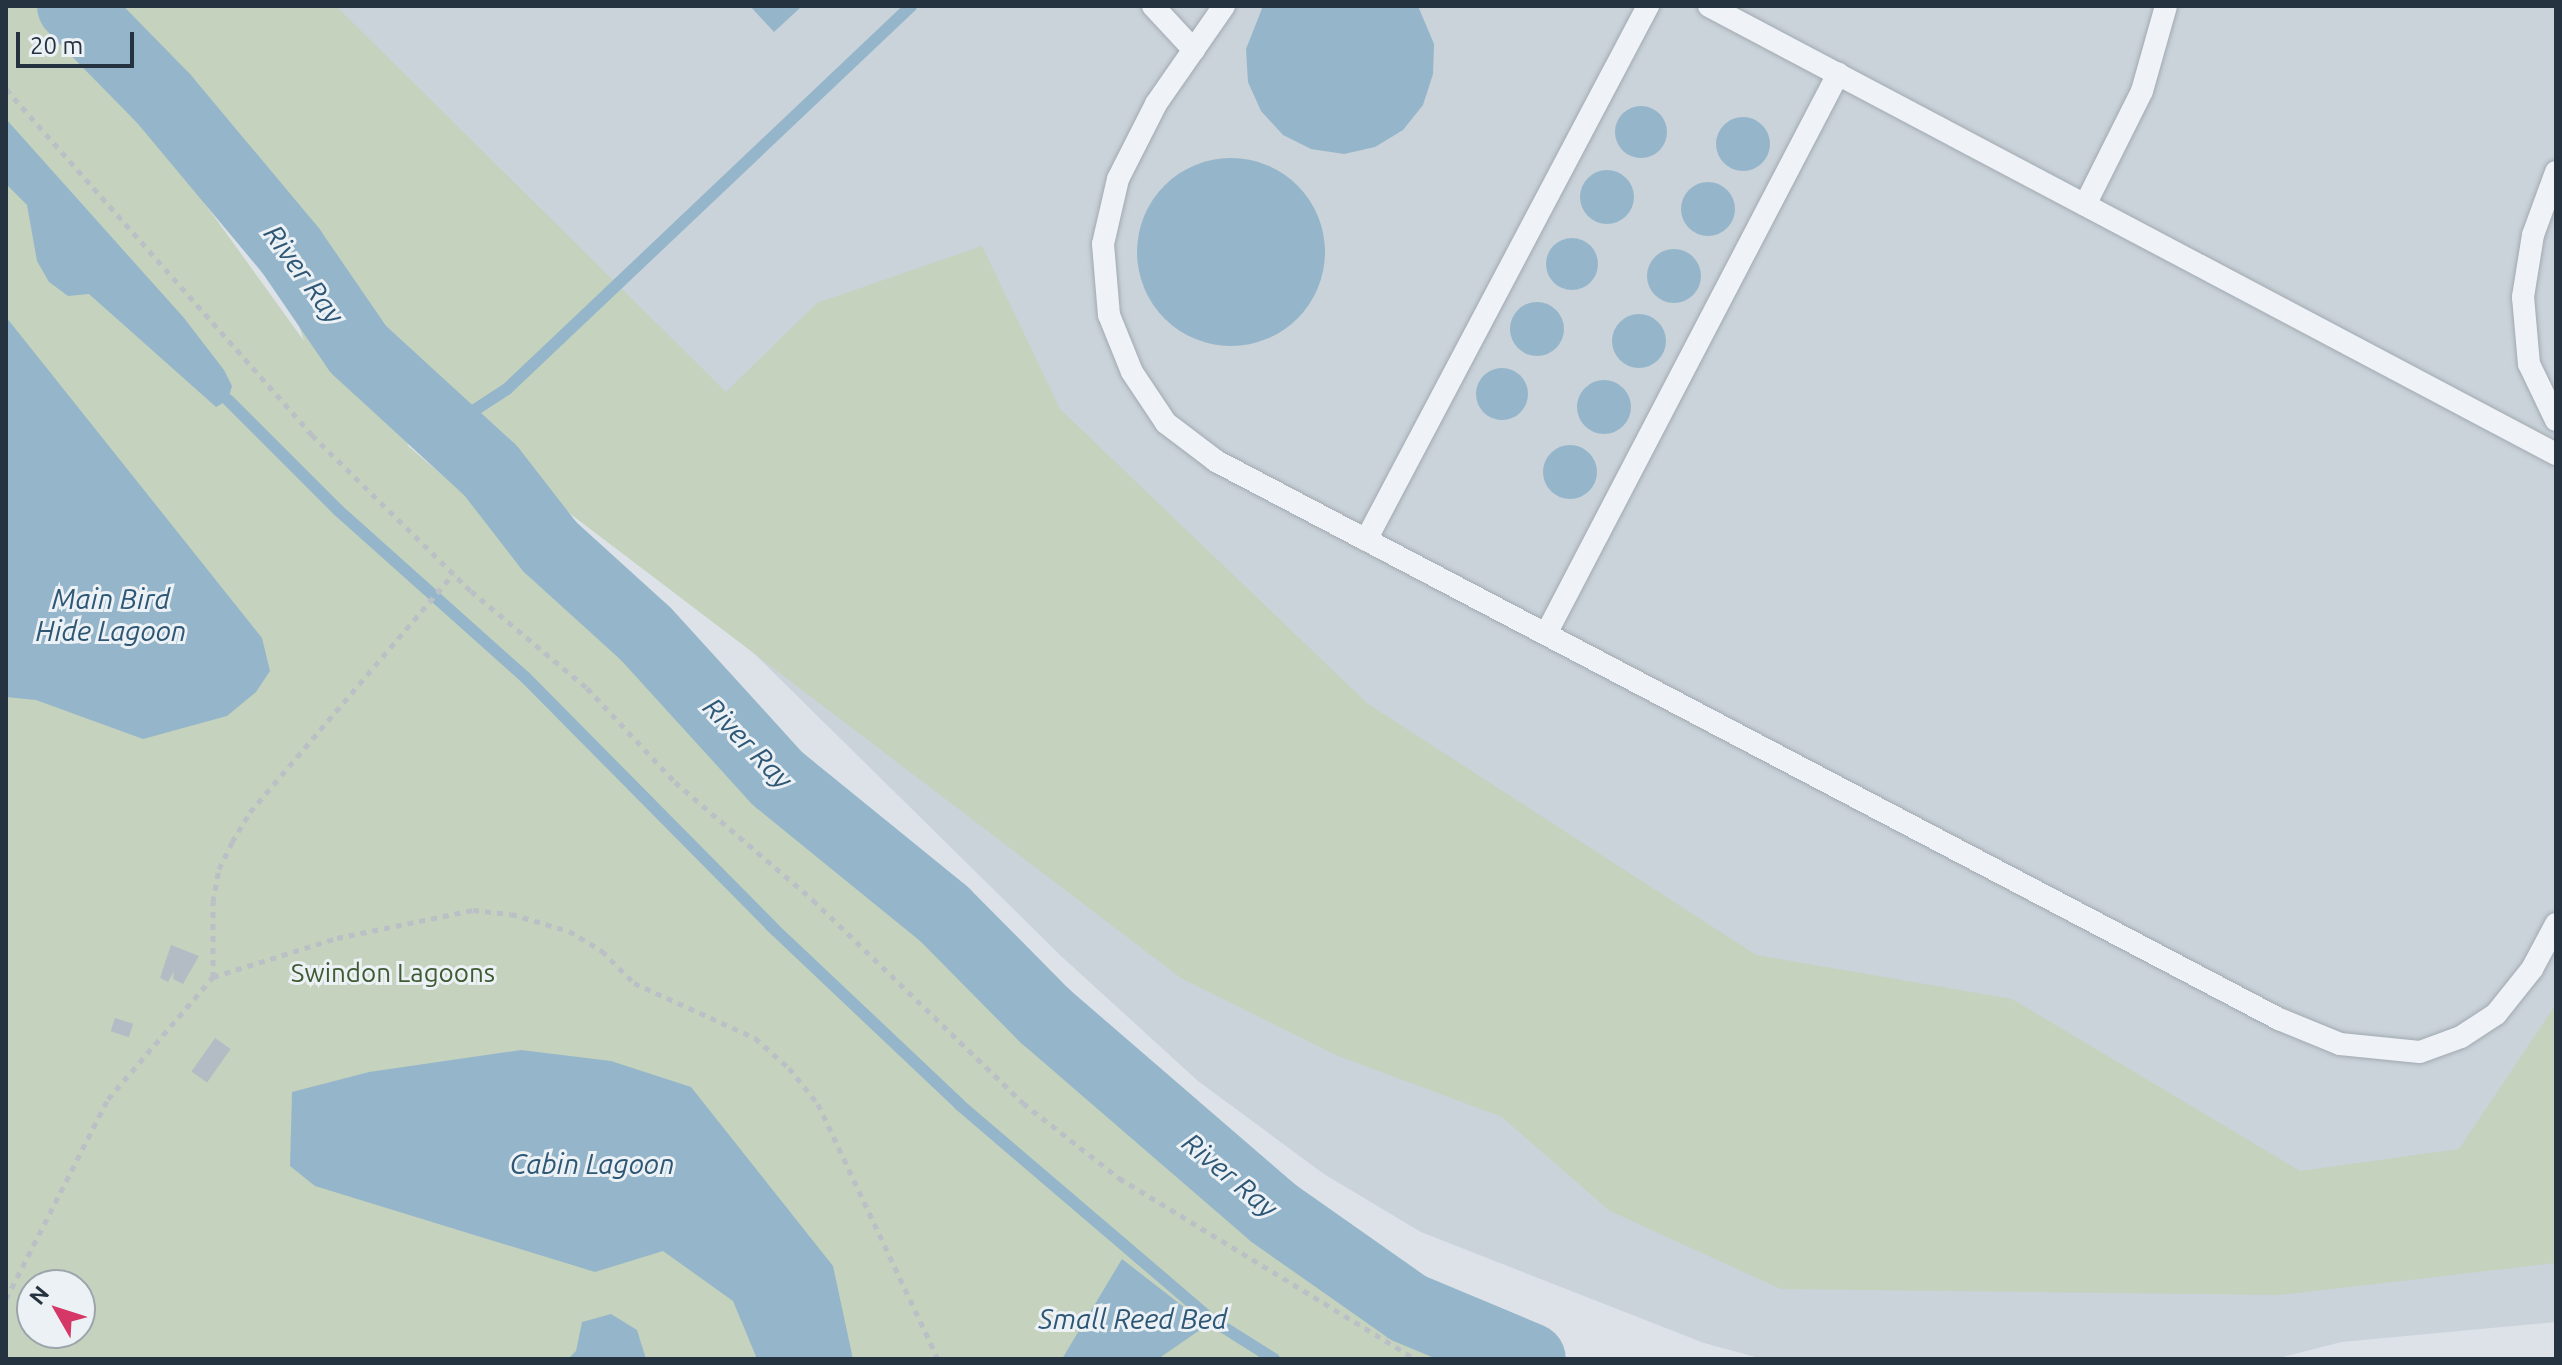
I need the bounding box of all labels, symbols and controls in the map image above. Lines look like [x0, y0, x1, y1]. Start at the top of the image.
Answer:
scale bar [20, 16, 138, 66]
text: 20 m [30, 32, 83, 59]
water label: River Ray [257, 218, 351, 330]
water label: Main Bird Hide Lagoon [36, 582, 186, 648]
water label: River Ray [696, 690, 800, 796]
park label: Swindon Lagoons [291, 957, 495, 989]
water label: River Ray [1176, 1126, 1284, 1224]
water label: Cabin Lagoon [509, 1147, 675, 1181]
north arrow [16, 1269, 96, 1349]
text: N [24, 1281, 53, 1309]
water label: Small Reed Bed [1039, 1302, 1227, 1336]

